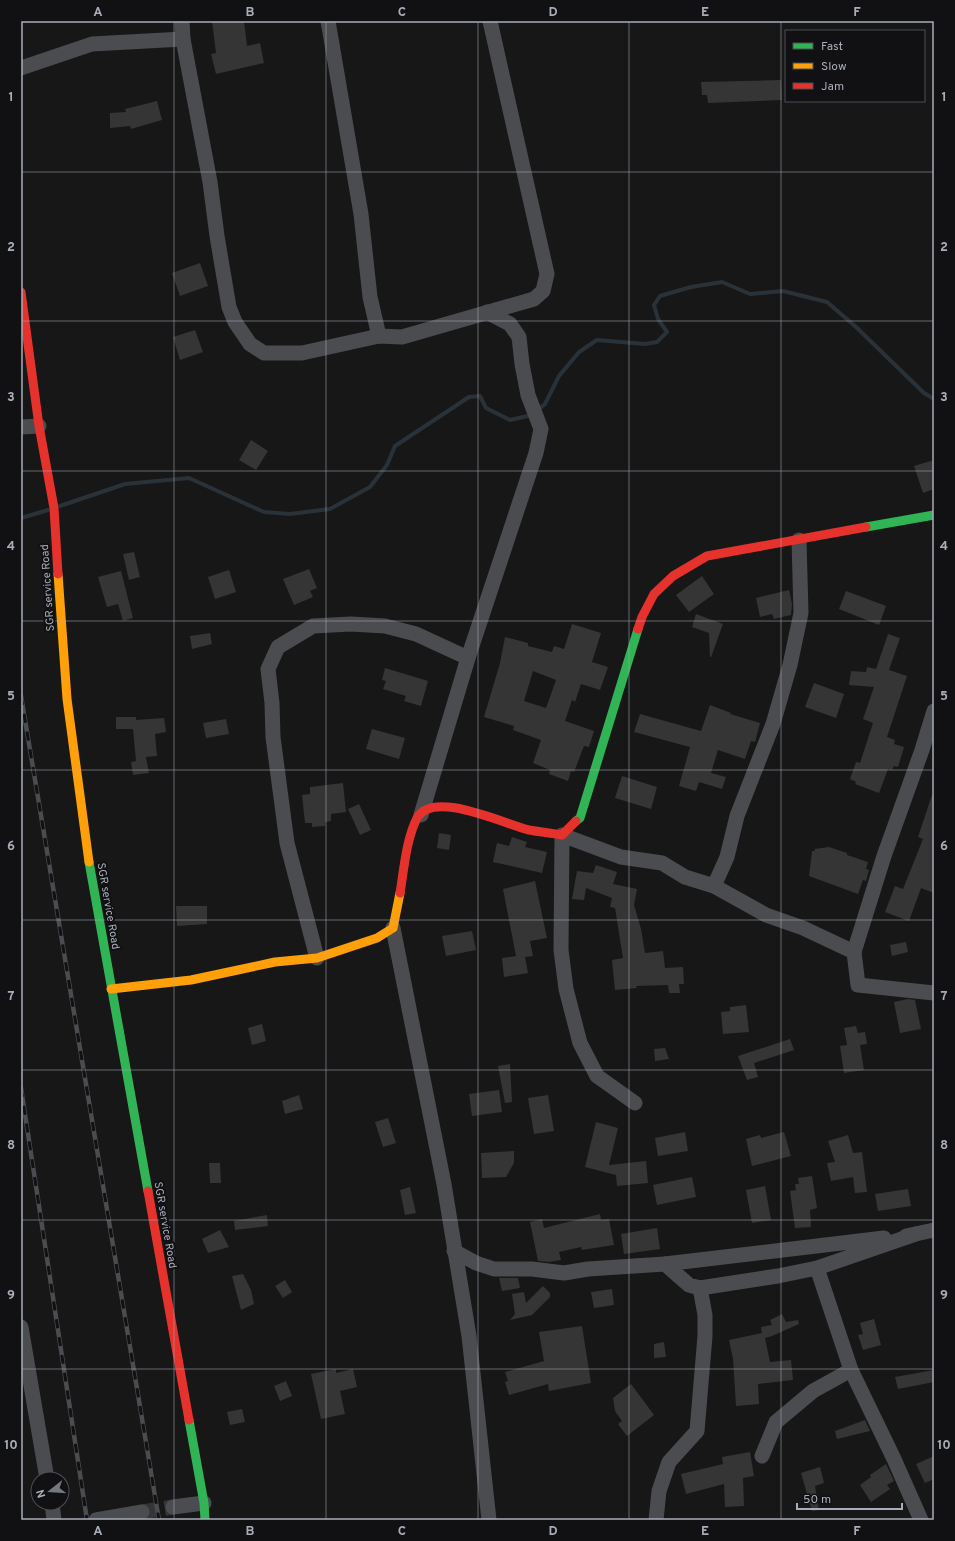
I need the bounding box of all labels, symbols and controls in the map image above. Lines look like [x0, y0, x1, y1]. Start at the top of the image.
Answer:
text: A [93, 5, 103, 21]
text: B [246, 5, 255, 21]
text: C [398, 5, 406, 21]
text: D [548, 5, 558, 21]
text: E [701, 5, 709, 21]
text: F [853, 5, 861, 21]
legend [785, 30, 925, 102]
text: Fast [821, 39, 843, 55]
text: Slow [821, 59, 847, 75]
text: Jam [821, 79, 844, 95]
text: 1 [8, 90, 14, 106]
text: 1 [941, 90, 947, 106]
text: 2 [7, 240, 15, 256]
text: 2 [940, 240, 948, 256]
text: 3 [7, 390, 15, 406]
text: 3 [940, 390, 948, 406]
text: 4 [7, 539, 15, 555]
text: 4 [940, 539, 948, 555]
street label: SGR service Road [38, 544, 58, 632]
text: 5 [7, 689, 15, 705]
text: 5 [940, 689, 948, 705]
text: 6 [7, 839, 15, 855]
text: 6 [940, 839, 948, 855]
street label: SGR service Road [94, 862, 123, 950]
text: 7 [8, 989, 15, 1005]
text: 7 [941, 989, 948, 1005]
text: 8 [7, 1138, 15, 1154]
text: 8 [940, 1138, 948, 1154]
street label: SGR service Road [151, 1181, 180, 1269]
text: 9 [7, 1288, 15, 1304]
text: 9 [940, 1288, 948, 1304]
text: 10 [4, 1438, 18, 1454]
text: 10 [937, 1438, 951, 1454]
north arrow [30, 1471, 70, 1511]
scale bar [797, 1485, 902, 1511]
text: N [34, 1488, 49, 1499]
text: 50 m [803, 1492, 831, 1508]
text: A [93, 1524, 103, 1540]
text: B [246, 1524, 255, 1540]
text: C [398, 1524, 406, 1540]
text: D [548, 1524, 558, 1540]
text: E [701, 1524, 709, 1540]
text: F [853, 1524, 861, 1540]

